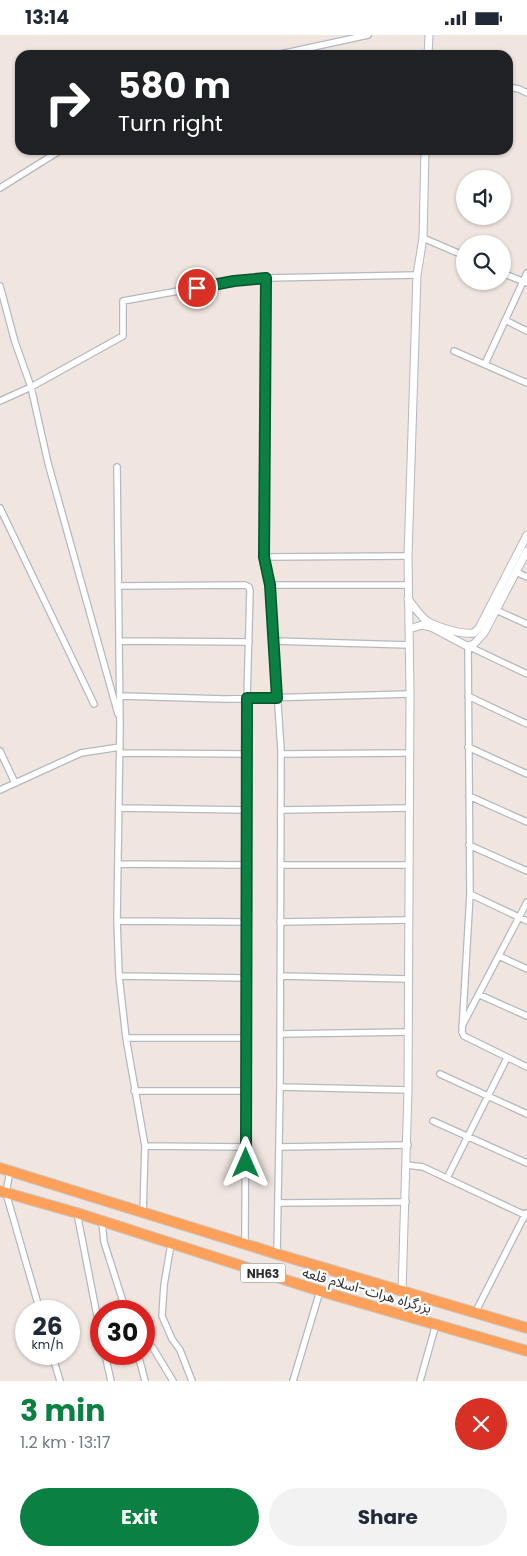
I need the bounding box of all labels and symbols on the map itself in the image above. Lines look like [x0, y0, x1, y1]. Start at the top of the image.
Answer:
pin [176, 267, 218, 309]
position arrow [219, 1136, 271, 1188]
street label: بزرگراه هرات-اسلام قلعه [300, 1262, 434, 1319]
road number: NH63 [240, 1263, 286, 1283]
speed limit sign: 30 [90, 1300, 155, 1365]

